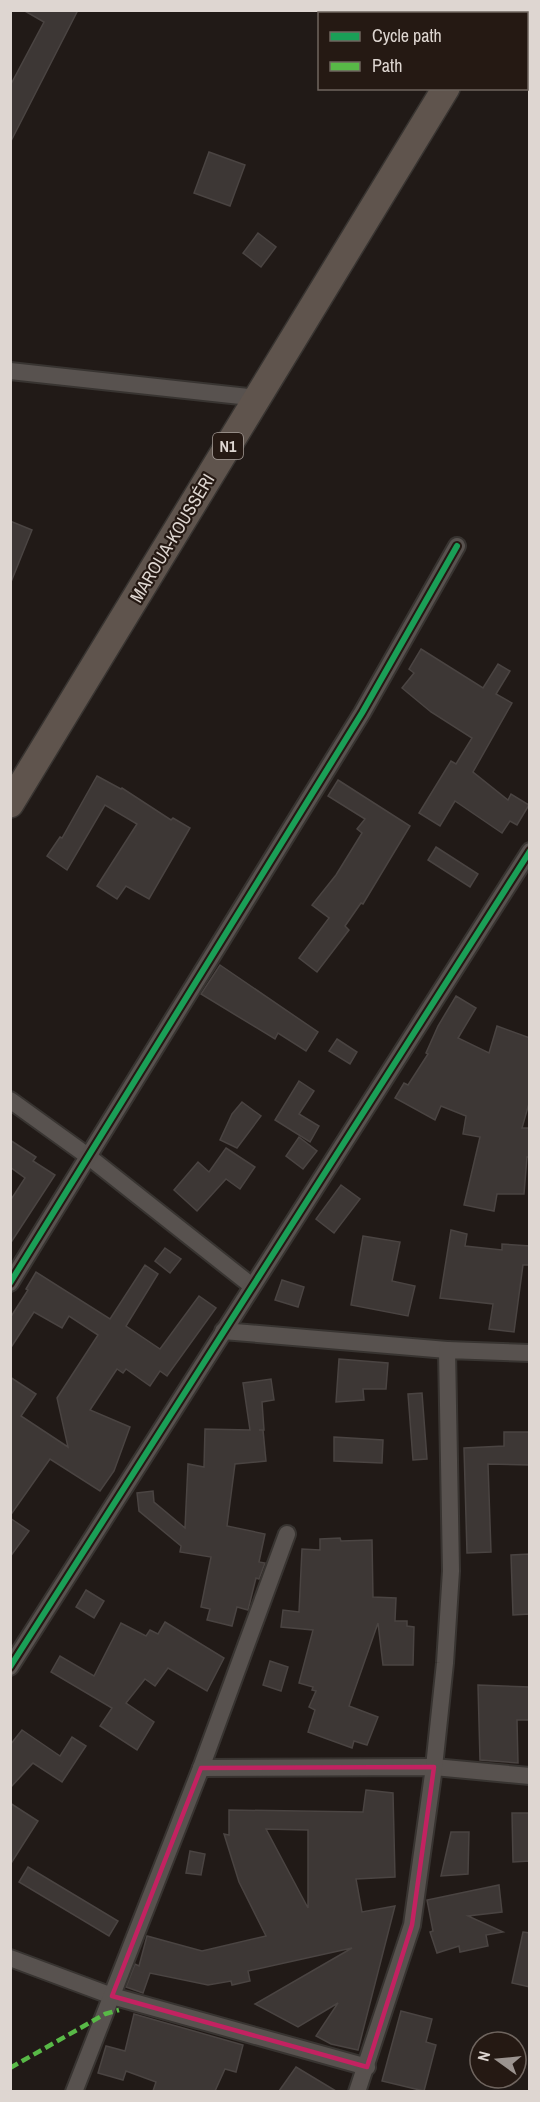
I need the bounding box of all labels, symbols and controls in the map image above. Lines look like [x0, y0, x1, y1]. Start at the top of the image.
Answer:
legend [318, 12, 528, 90]
text: Cycle path [372, 23, 442, 48]
text: Path [372, 53, 402, 78]
road number: N1 [213, 433, 243, 459]
street label: MAROUA-KOUSSÉRI [124, 469, 220, 607]
north arrow [468, 2030, 528, 2090]
text: N [472, 2049, 495, 2064]

